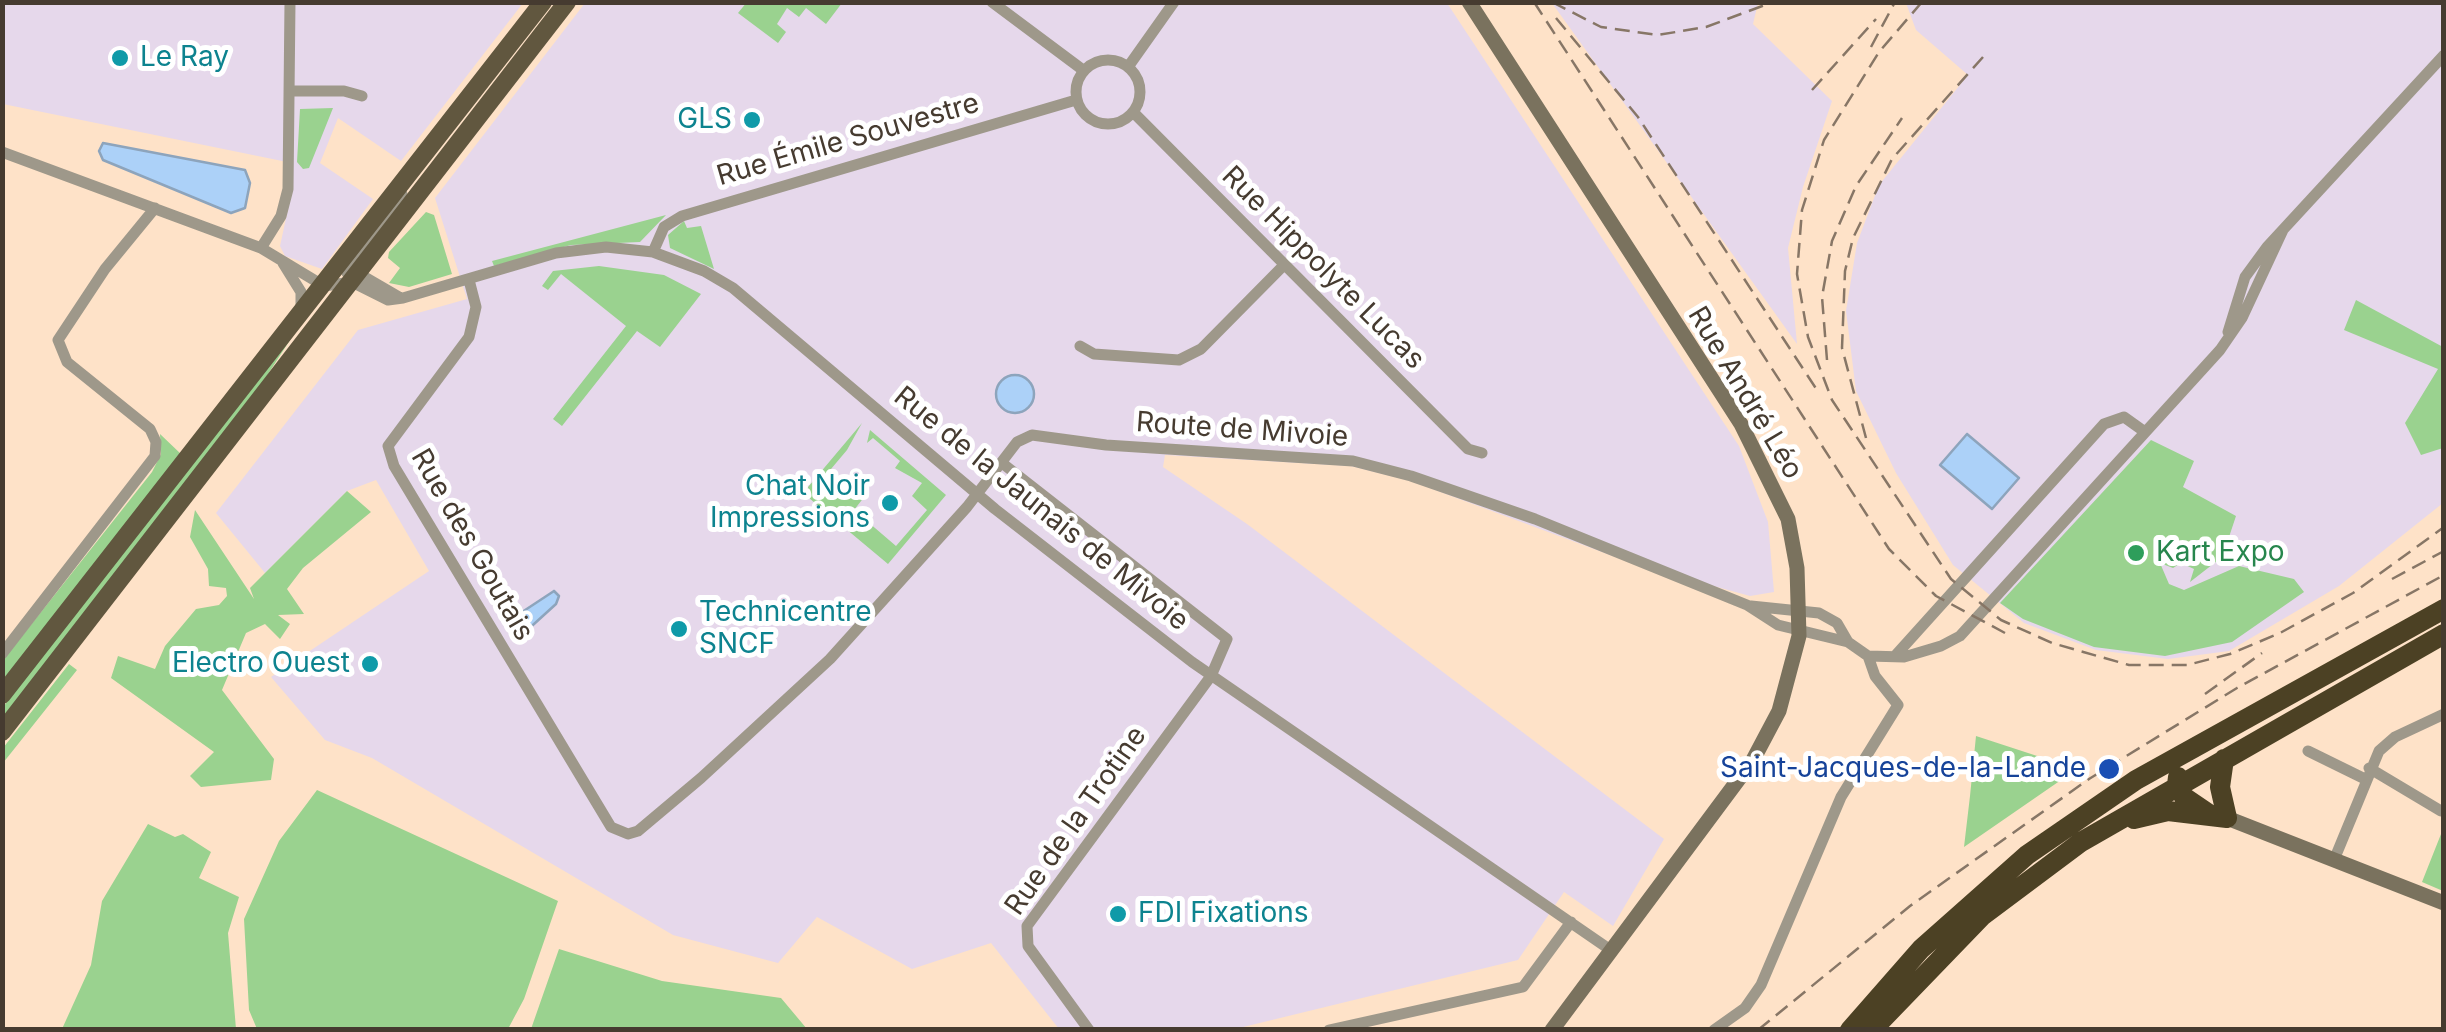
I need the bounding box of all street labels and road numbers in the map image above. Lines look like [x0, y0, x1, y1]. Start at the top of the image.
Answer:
street label: Rue Émile Souvestre [713, 86, 983, 194]
street label: Rue Hippolyte Lucas [1215, 160, 1431, 376]
street label: Rue André Léo [1680, 301, 1810, 485]
street label: Rue de la Jaunais de Mivoie [887, 380, 1195, 638]
street label: Route de Mivoie [1135, 406, 1349, 454]
street label: Rue des Goutais [404, 443, 540, 647]
street label: Rue de la Trotine [998, 720, 1154, 922]

